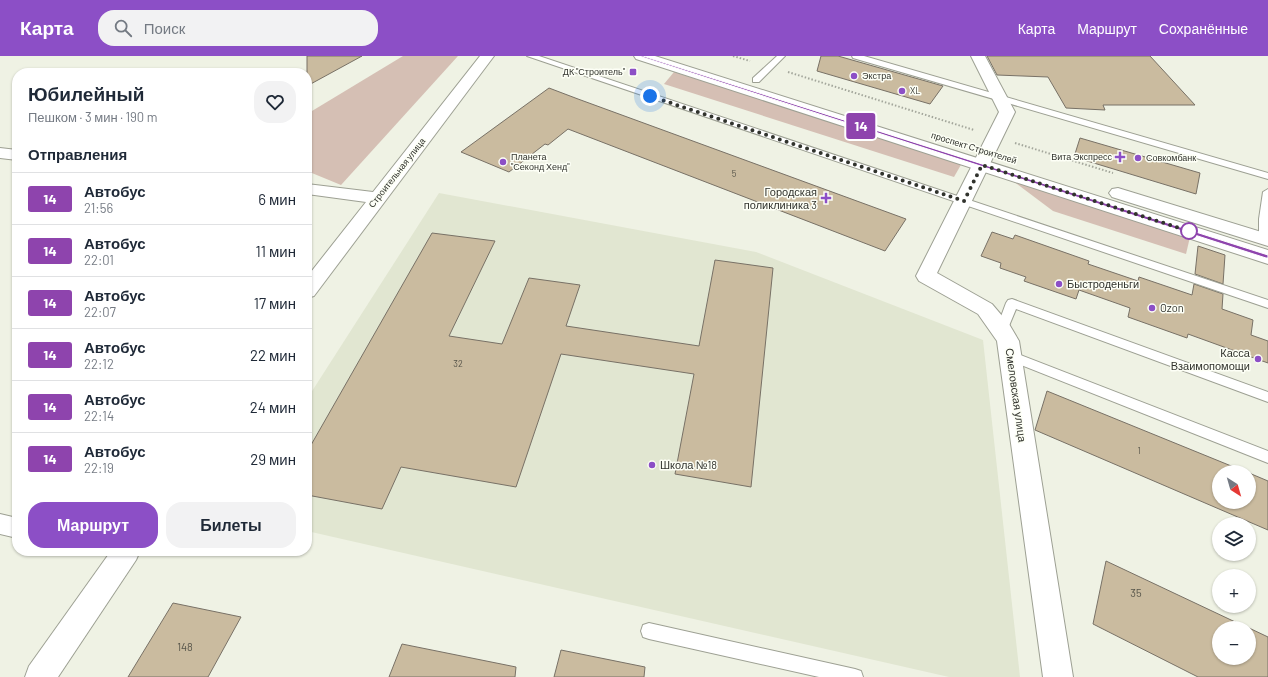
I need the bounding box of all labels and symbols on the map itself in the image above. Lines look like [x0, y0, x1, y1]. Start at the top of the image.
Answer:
place label: ДК "Строитель" [563, 66, 626, 77]
marker: ДК "Строитель" [628, 67, 638, 77]
place label: Экстра [862, 70, 891, 81]
marker: Экстра [849, 71, 859, 81]
place label: XL [910, 85, 920, 96]
your location [640, 86, 660, 106]
marker: XL [897, 86, 907, 96]
line badge: 14 [843, 113, 879, 139]
street label: проспект Строителей [930, 129, 1018, 166]
street label: Строительная улица [366, 136, 427, 210]
place label: Планета "Секонд Хенд" [511, 151, 570, 172]
place label: Вита Экспресс [1051, 151, 1112, 162]
marker: Вита Экспресс [1115, 152, 1125, 162]
place label: Совкомбанк [1146, 152, 1196, 163]
marker: Совкомбанк [1133, 153, 1143, 163]
marker: Планета "Секонд Хенд" [498, 157, 508, 167]
house number: 5 [732, 168, 737, 179]
place label: Городская поликлиника 3 [744, 185, 817, 211]
marker: Городская поликлиника 3 [820, 192, 832, 204]
unlabelled marker [1180, 222, 1198, 240]
place label: Быстроденьги [1067, 277, 1139, 290]
marker: Быстроденьги [1054, 279, 1064, 289]
place label: Ozon [1160, 301, 1184, 314]
marker: Ozon [1147, 303, 1157, 313]
place label: Касса Взаимопомощи [1171, 346, 1251, 372]
street label: Смеловская улица [1003, 347, 1030, 444]
marker: Касса Взаимопомощи [1253, 354, 1263, 364]
house number: 32 [453, 358, 463, 369]
house number: 1 [1137, 445, 1141, 456]
place label: Школа №18 [660, 458, 717, 471]
marker: Школа №18 [647, 460, 657, 470]
north arrow [1212, 465, 1256, 509]
house number: 35 [1130, 586, 1142, 599]
house number: 148 [177, 640, 193, 653]

